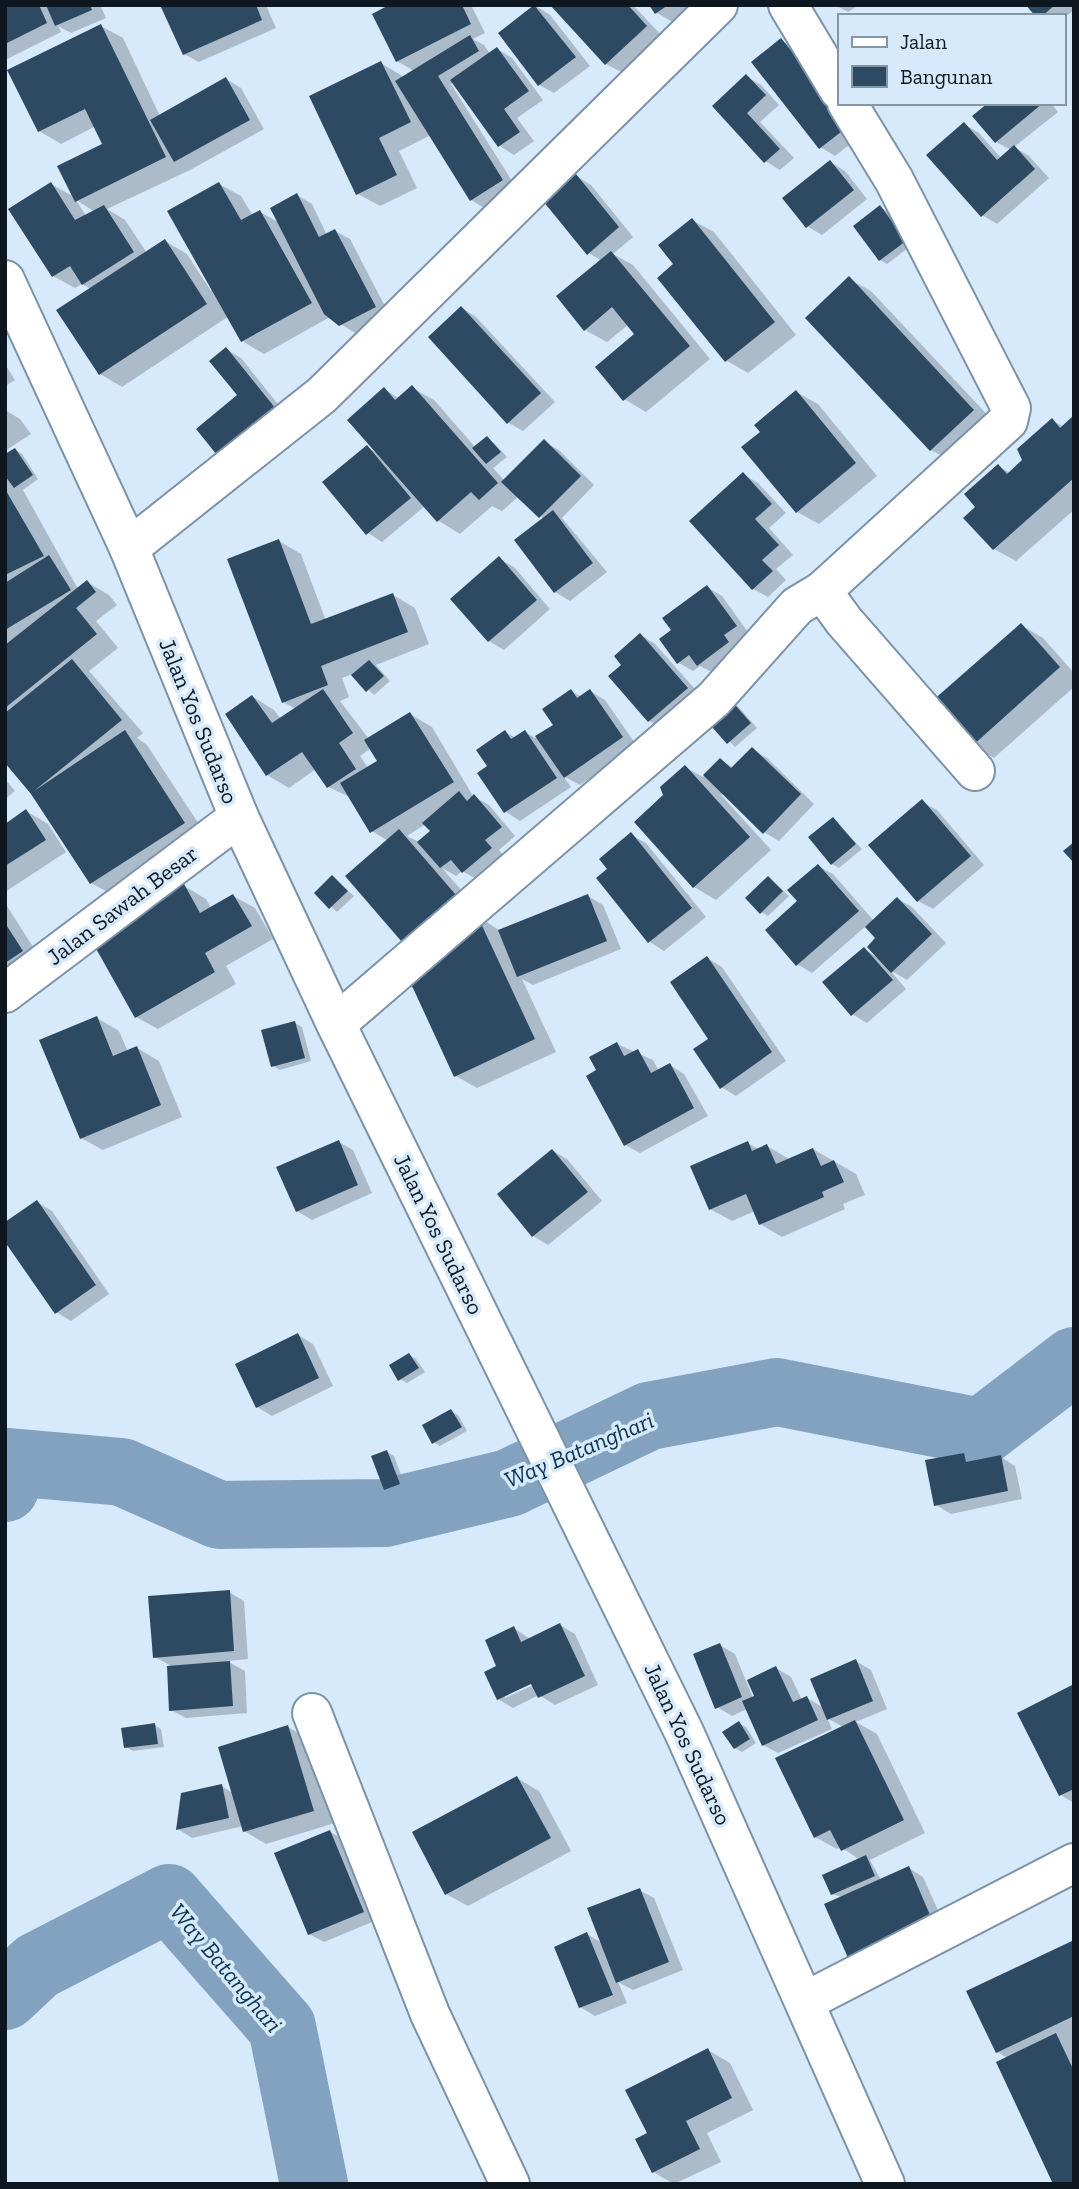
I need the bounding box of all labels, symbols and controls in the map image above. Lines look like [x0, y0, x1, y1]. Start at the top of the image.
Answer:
legend [838, 14, 1065, 105]
text: Jalan [900, 29, 947, 54]
text: Bangunan [900, 64, 992, 89]
street label: Jalan Yos Sudarso [153, 634, 245, 808]
street label: Jalan Sawah Besar [41, 839, 203, 971]
street label: Jalan Yos Sudarso [388, 1149, 490, 1319]
water label: Way Batanghari [500, 1405, 658, 1494]
street label: Jalan Yos Sudarso [638, 1658, 738, 1830]
water label: Way Batanghari [164, 1897, 289, 2038]

